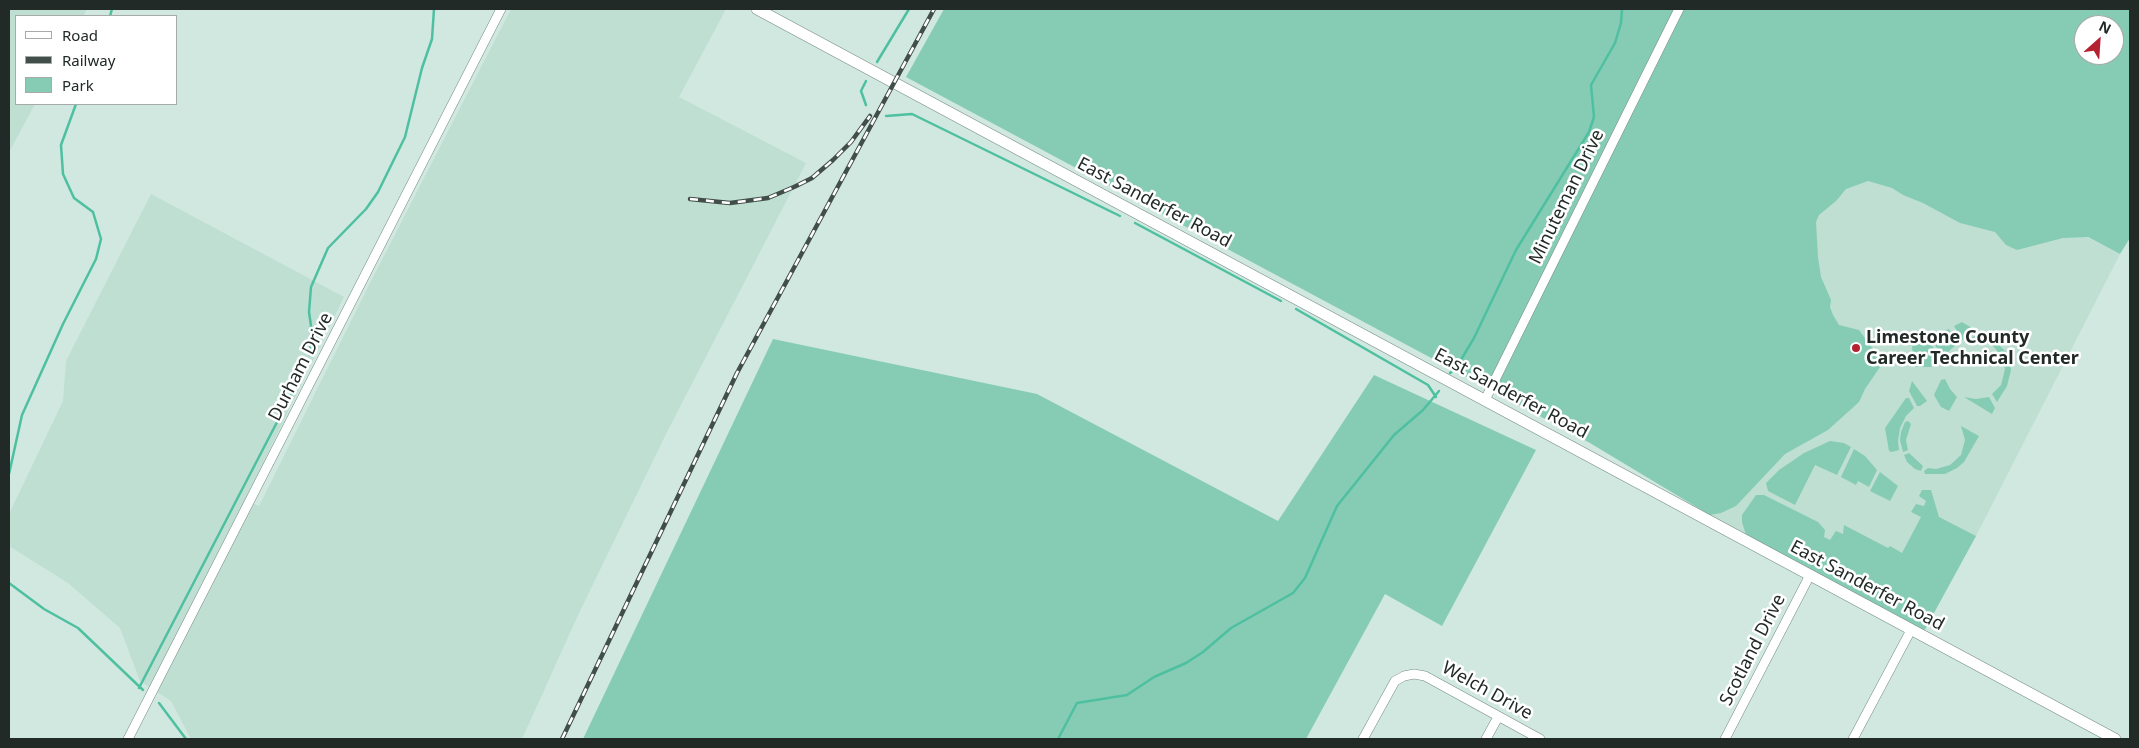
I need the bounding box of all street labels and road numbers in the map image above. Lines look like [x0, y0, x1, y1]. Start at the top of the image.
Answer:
street label: Minuteman Drive [1525, 126, 1609, 268]
street label: East Sanderfer Road [1073, 153, 1235, 253]
street label: Durham Drive [264, 309, 338, 425]
street label: East Sanderfer Road [1430, 344, 1592, 444]
street label: East Sanderfer Road [1786, 536, 1948, 636]
street label: Scotland Drive [1716, 591, 1790, 709]
street label: Welch Drive [1438, 657, 1536, 725]

